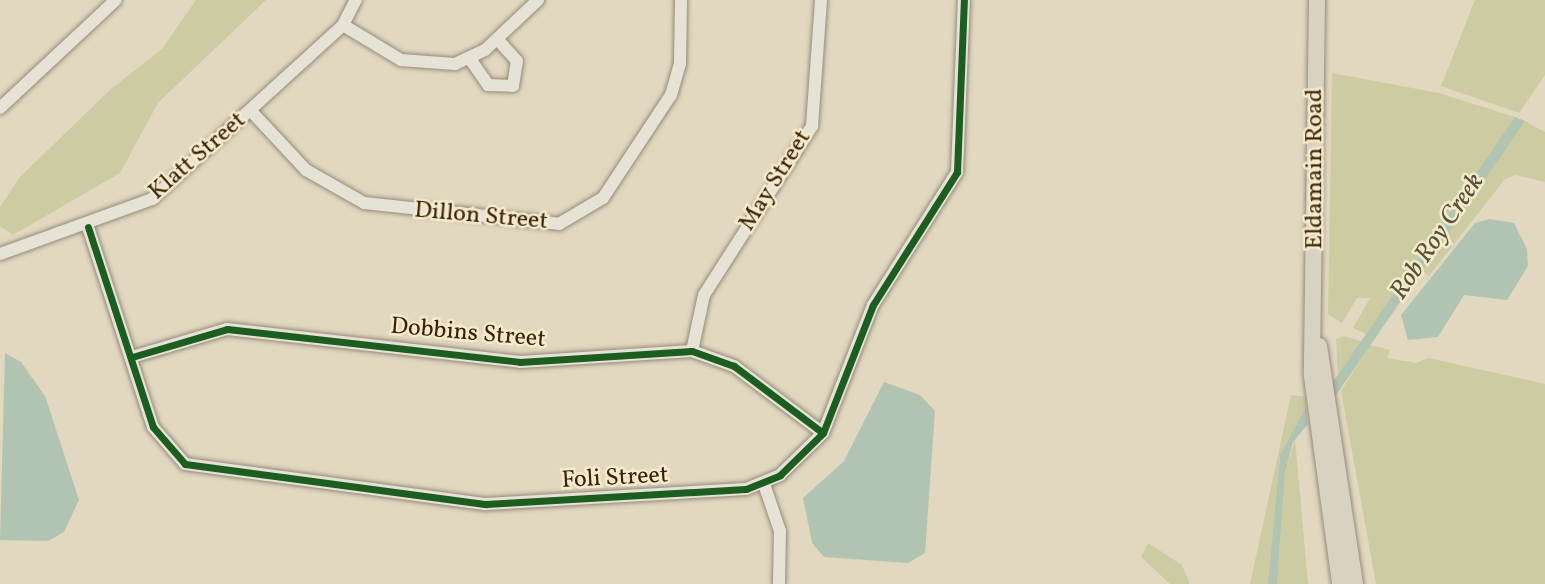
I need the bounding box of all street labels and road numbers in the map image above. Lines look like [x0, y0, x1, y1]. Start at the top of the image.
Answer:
street label: Eldamain Road [1302, 89, 1330, 249]
street label: Klatt Street [144, 107, 252, 207]
street label: May Street [734, 125, 818, 237]
street label: Dillon Street [413, 197, 549, 237]
street label: Dobbins Street [389, 313, 547, 355]
street label: Foli Street [561, 462, 669, 496]

